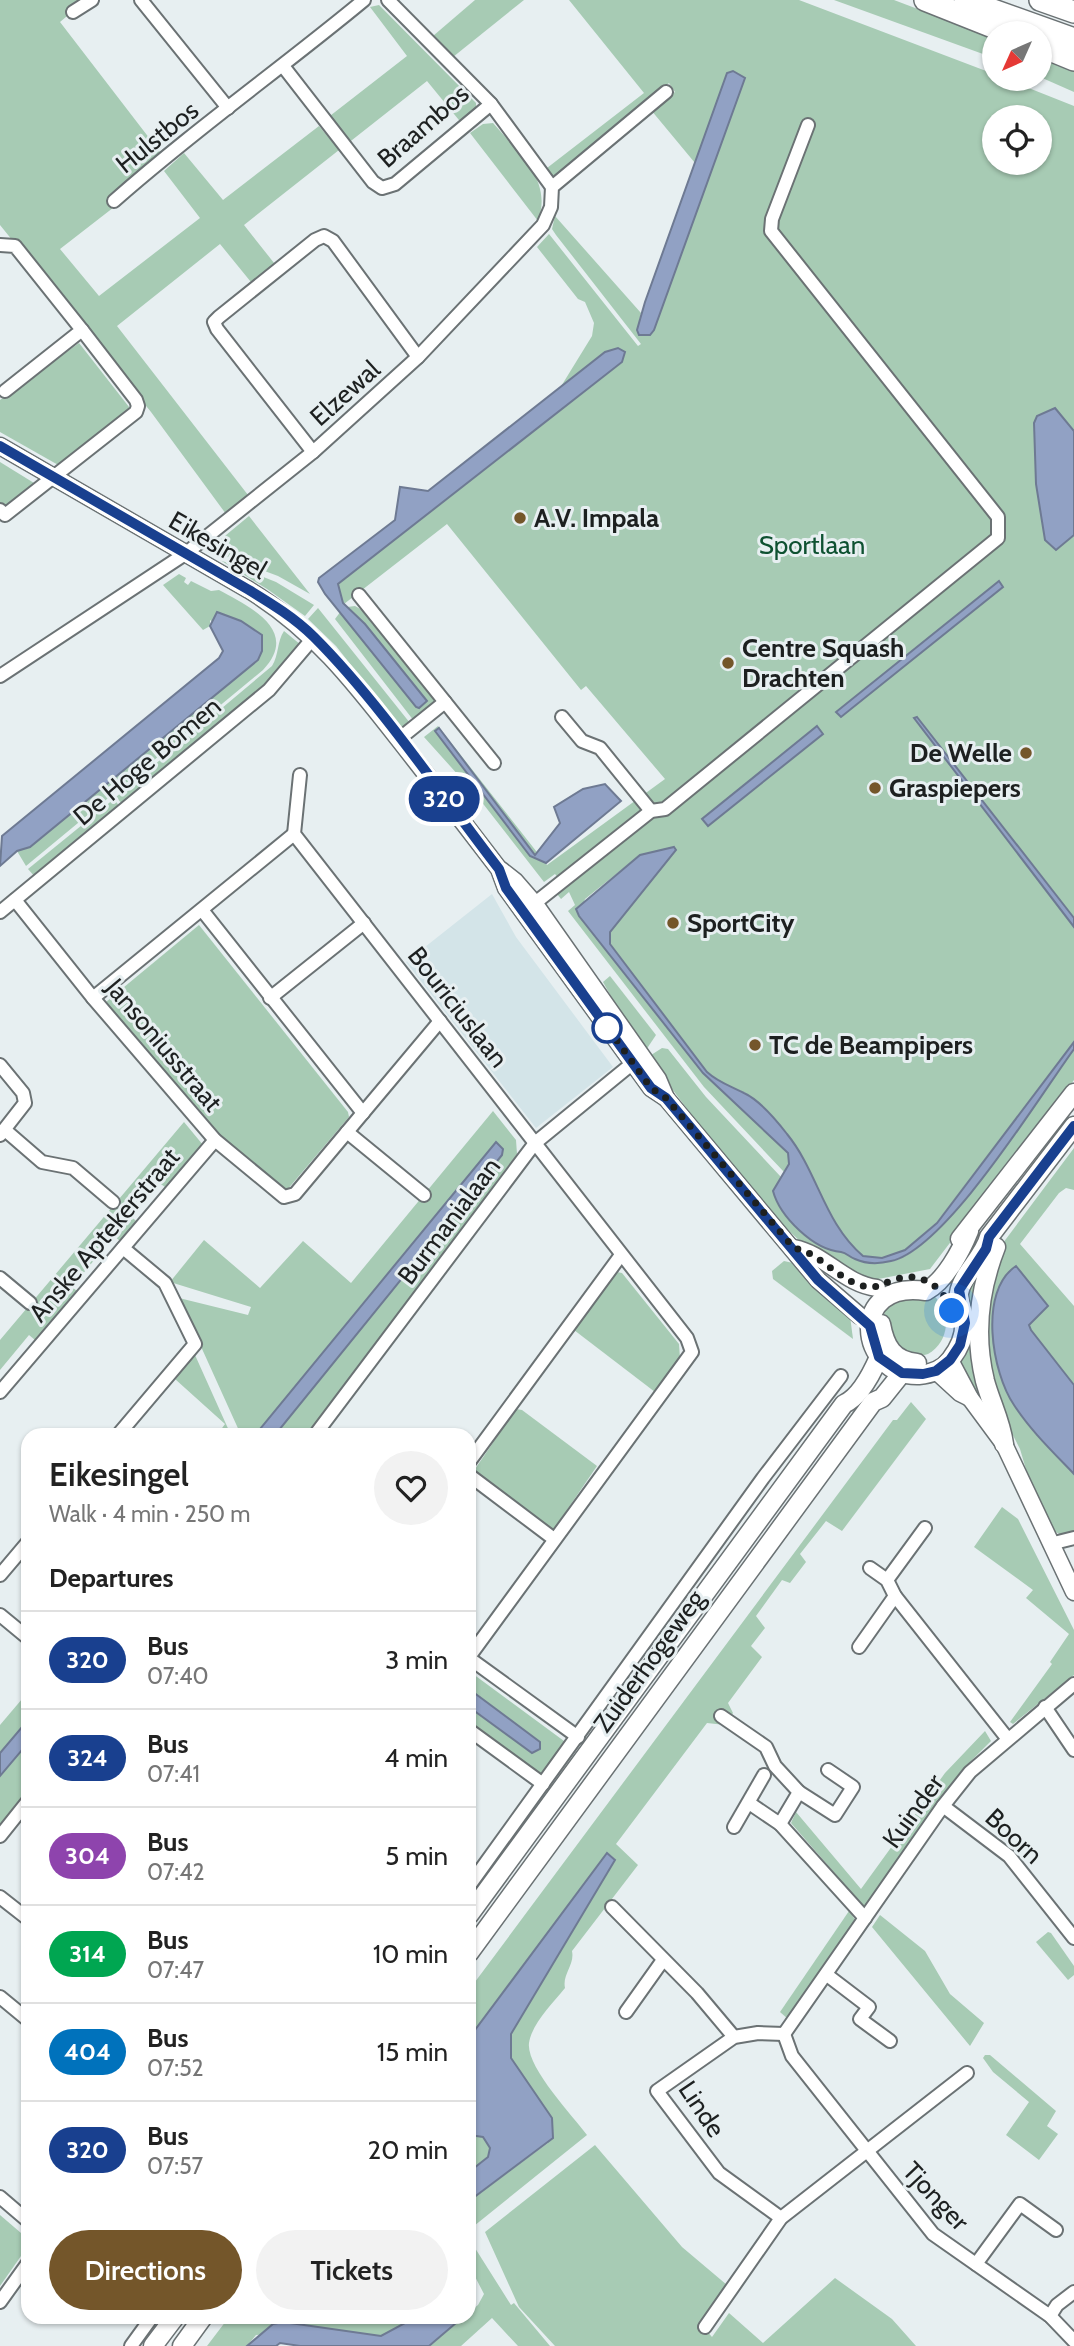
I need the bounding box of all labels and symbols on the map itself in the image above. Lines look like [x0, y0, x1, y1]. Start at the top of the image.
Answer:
north arrow [982, 21, 1052, 91]
street label: Braambos [371, 77, 475, 174]
street label: Hulstbos [109, 94, 205, 180]
street label: Elzewal [303, 353, 387, 433]
place label: A.V. Impala [534, 502, 659, 534]
street label: Eikesingel [163, 504, 273, 586]
marker: A.V. Impala [512, 510, 528, 526]
park label: Sportlaan [759, 529, 865, 561]
place label: Centre Squash Drachten [742, 632, 904, 694]
marker: Centre Squash Drachten [720, 655, 736, 671]
street label: De Hoge Bomen [67, 690, 227, 832]
place label: De Welle [910, 737, 1012, 769]
marker: De Welle [1018, 745, 1034, 761]
place label: Graspiepers [889, 772, 1021, 804]
line badge: 320 [404, 776, 484, 822]
marker: Graspiepers [867, 780, 883, 796]
place label: SportCity [687, 907, 795, 939]
marker: SportCity [665, 915, 681, 931]
street label: Bouriciuslaan [401, 940, 515, 1074]
street label: Jansoniusstraat [98, 971, 229, 1118]
unlabelled marker [592, 1013, 622, 1043]
place label: TC de Beampipers [769, 1029, 973, 1061]
marker: TC de Beampipers [747, 1037, 763, 1053]
street label: Anske Aptekerstraat [22, 1141, 186, 1329]
street label: Burmanialaan [391, 1151, 507, 1291]
your location [934, 1293, 969, 1328]
street label: Zuiderhogeweg [587, 1583, 712, 1738]
street label: Kuinder [875, 1767, 951, 1854]
street label: Boorn [979, 1801, 1049, 1871]
street label: Linde [672, 2075, 732, 2143]
street label: Tjonger [896, 2155, 976, 2238]

